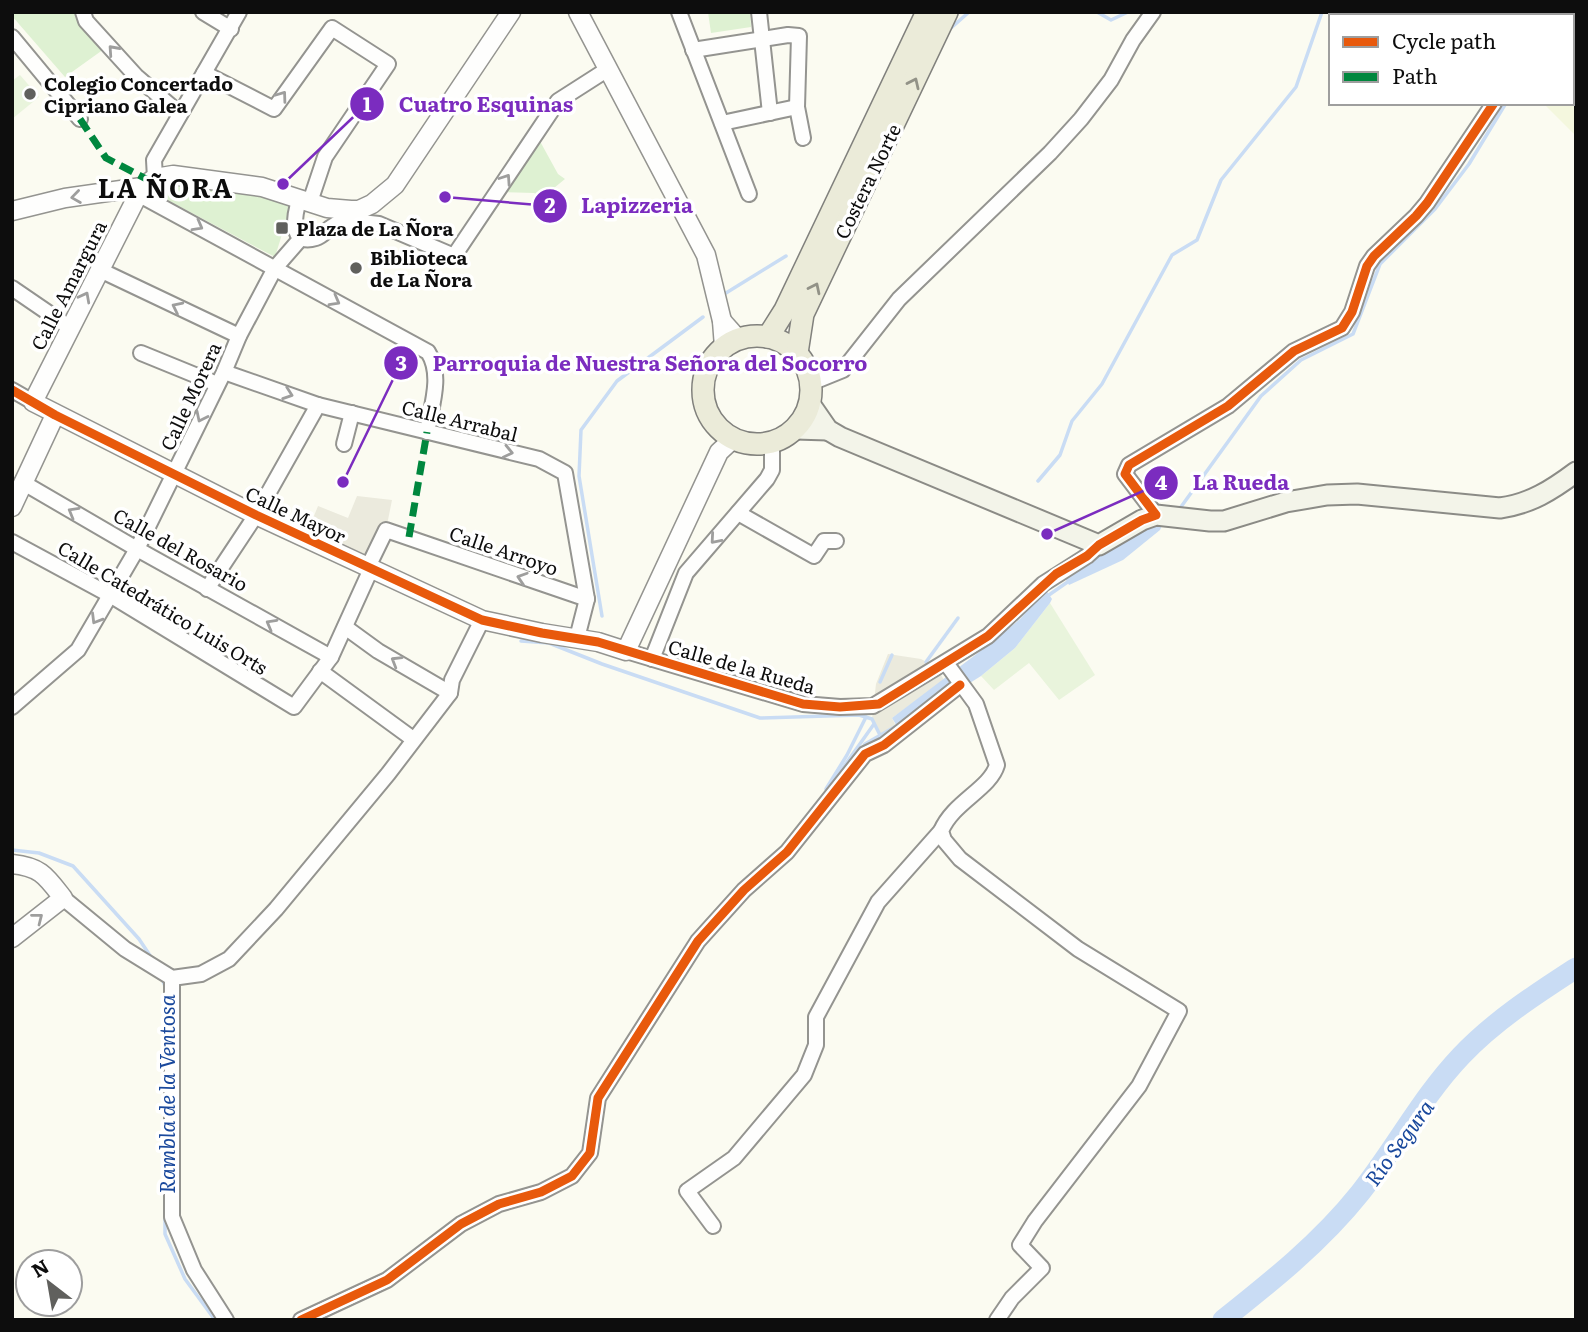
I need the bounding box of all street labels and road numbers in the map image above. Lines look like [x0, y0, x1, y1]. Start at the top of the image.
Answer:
street label: Costera Norte [827, 119, 907, 243]
street label: Calle Amargura [23, 215, 113, 355]
street label: Calle Morera [153, 336, 228, 455]
street label: Calle Arrabal [399, 392, 521, 448]
street label: Calle Mayor [241, 479, 351, 549]
street label: Calle del Rosario [109, 500, 253, 598]
street label: Calle Arroyo [446, 518, 562, 582]
street label: Calle Catedrático Luis Orts [53, 533, 273, 681]
street label: Calle de la Rueda [665, 632, 820, 701]

